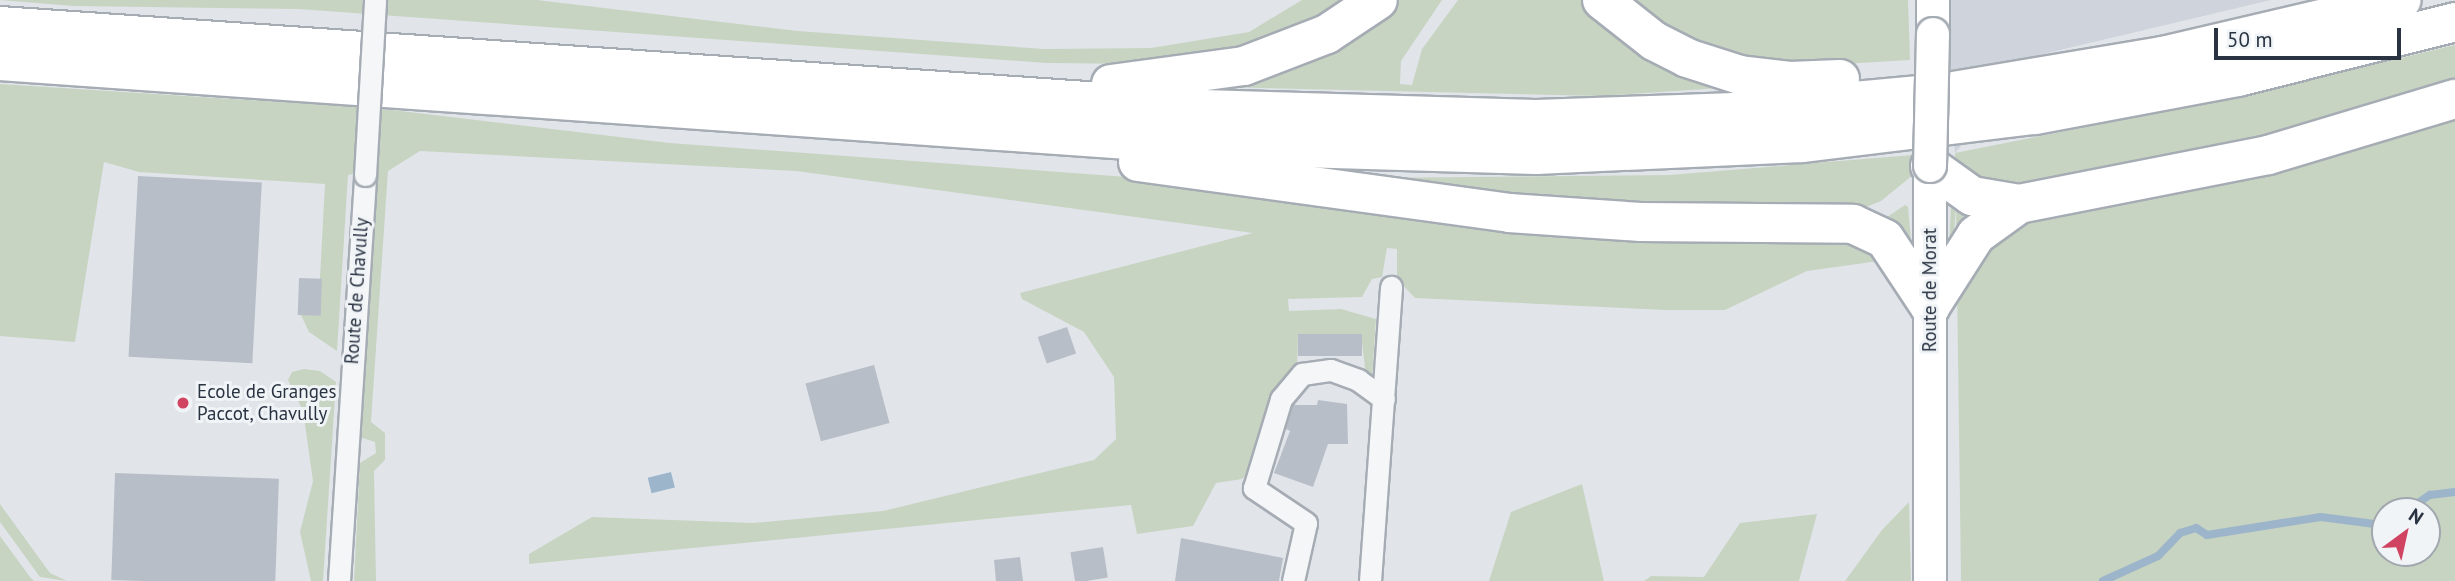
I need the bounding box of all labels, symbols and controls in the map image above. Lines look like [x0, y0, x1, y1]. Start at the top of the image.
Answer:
scale bar [2217, 14, 2404, 58]
text: 50 m [2227, 26, 2273, 53]
street label: Route de Chavully [341, 217, 373, 365]
street label: Route de Morat [1919, 228, 1941, 352]
place label: Ecole de Granges Paccot, Chavully [197, 381, 336, 425]
marker: Ecole de Granges Paccot, Chavully [175, 395, 191, 411]
north arrow [2371, 497, 2441, 567]
text: N [2405, 503, 2428, 530]

